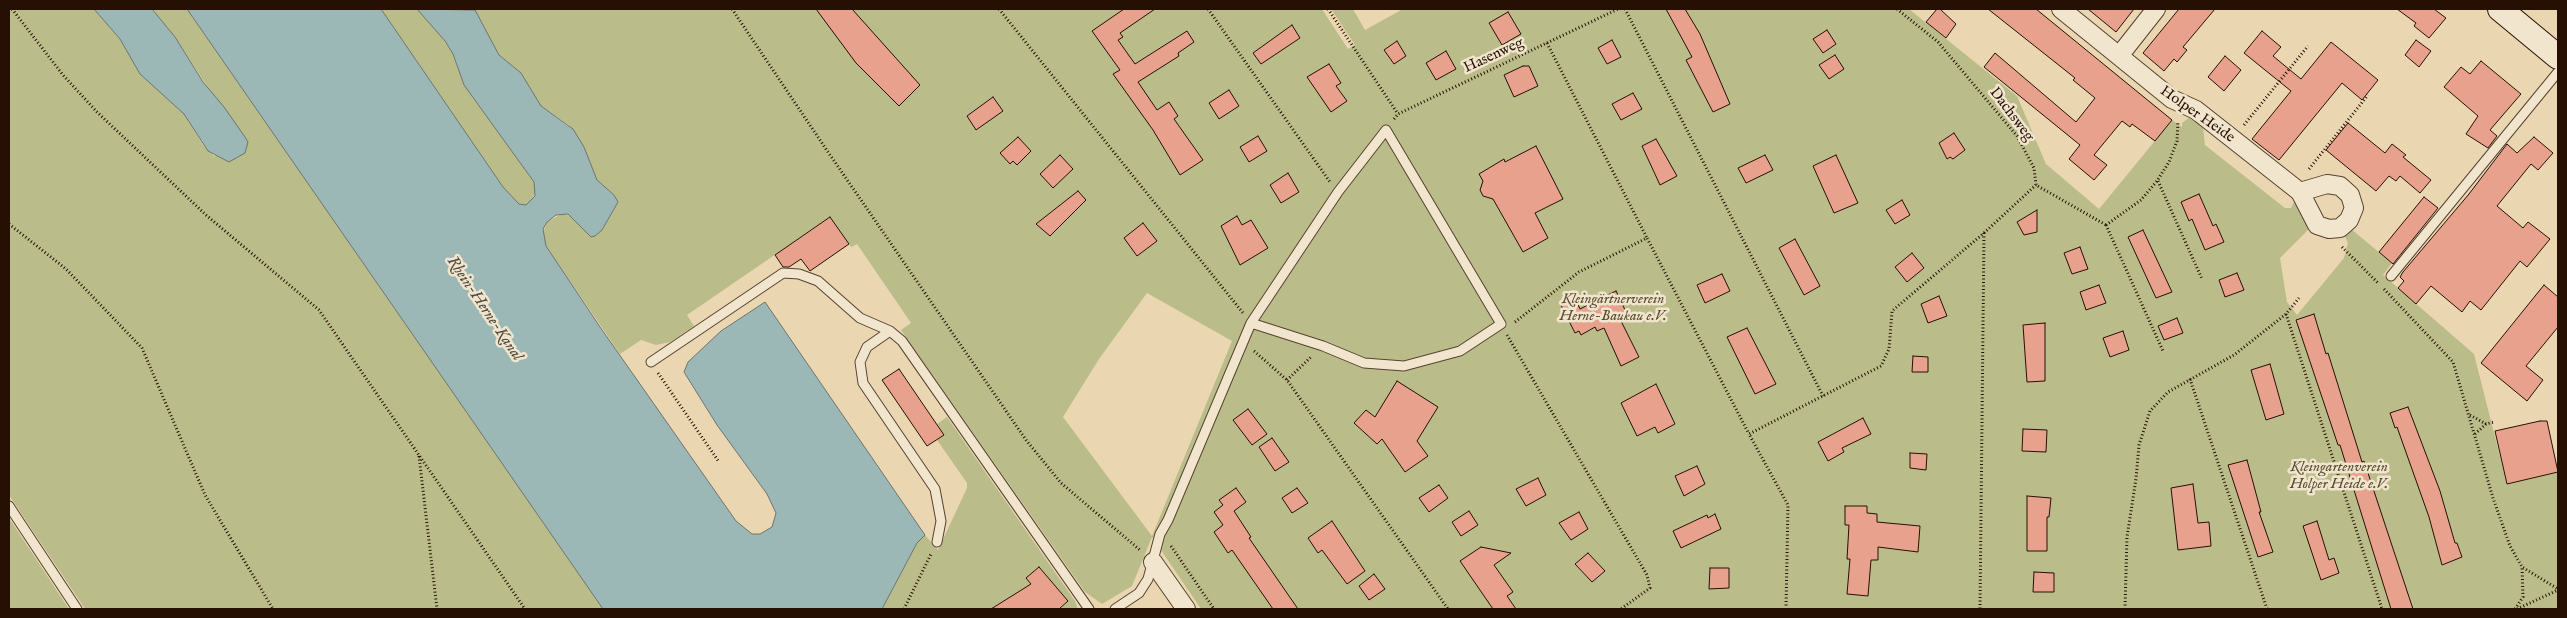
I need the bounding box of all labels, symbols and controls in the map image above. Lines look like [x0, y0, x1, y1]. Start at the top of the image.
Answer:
street label: Hasenweg [1461, 34, 1527, 78]
street label: Holper Heide [2156, 83, 2238, 147]
street label: Dachsweg [1985, 84, 2037, 146]
water label: Rhein-Herne-Kanal [442, 253, 526, 365]
park label: Kleingärtnerverein Herne-Baukau e.V. [1559, 291, 1667, 326]
park label: Kleingartenverein Holper Heide e.V. [2290, 459, 2388, 494]

